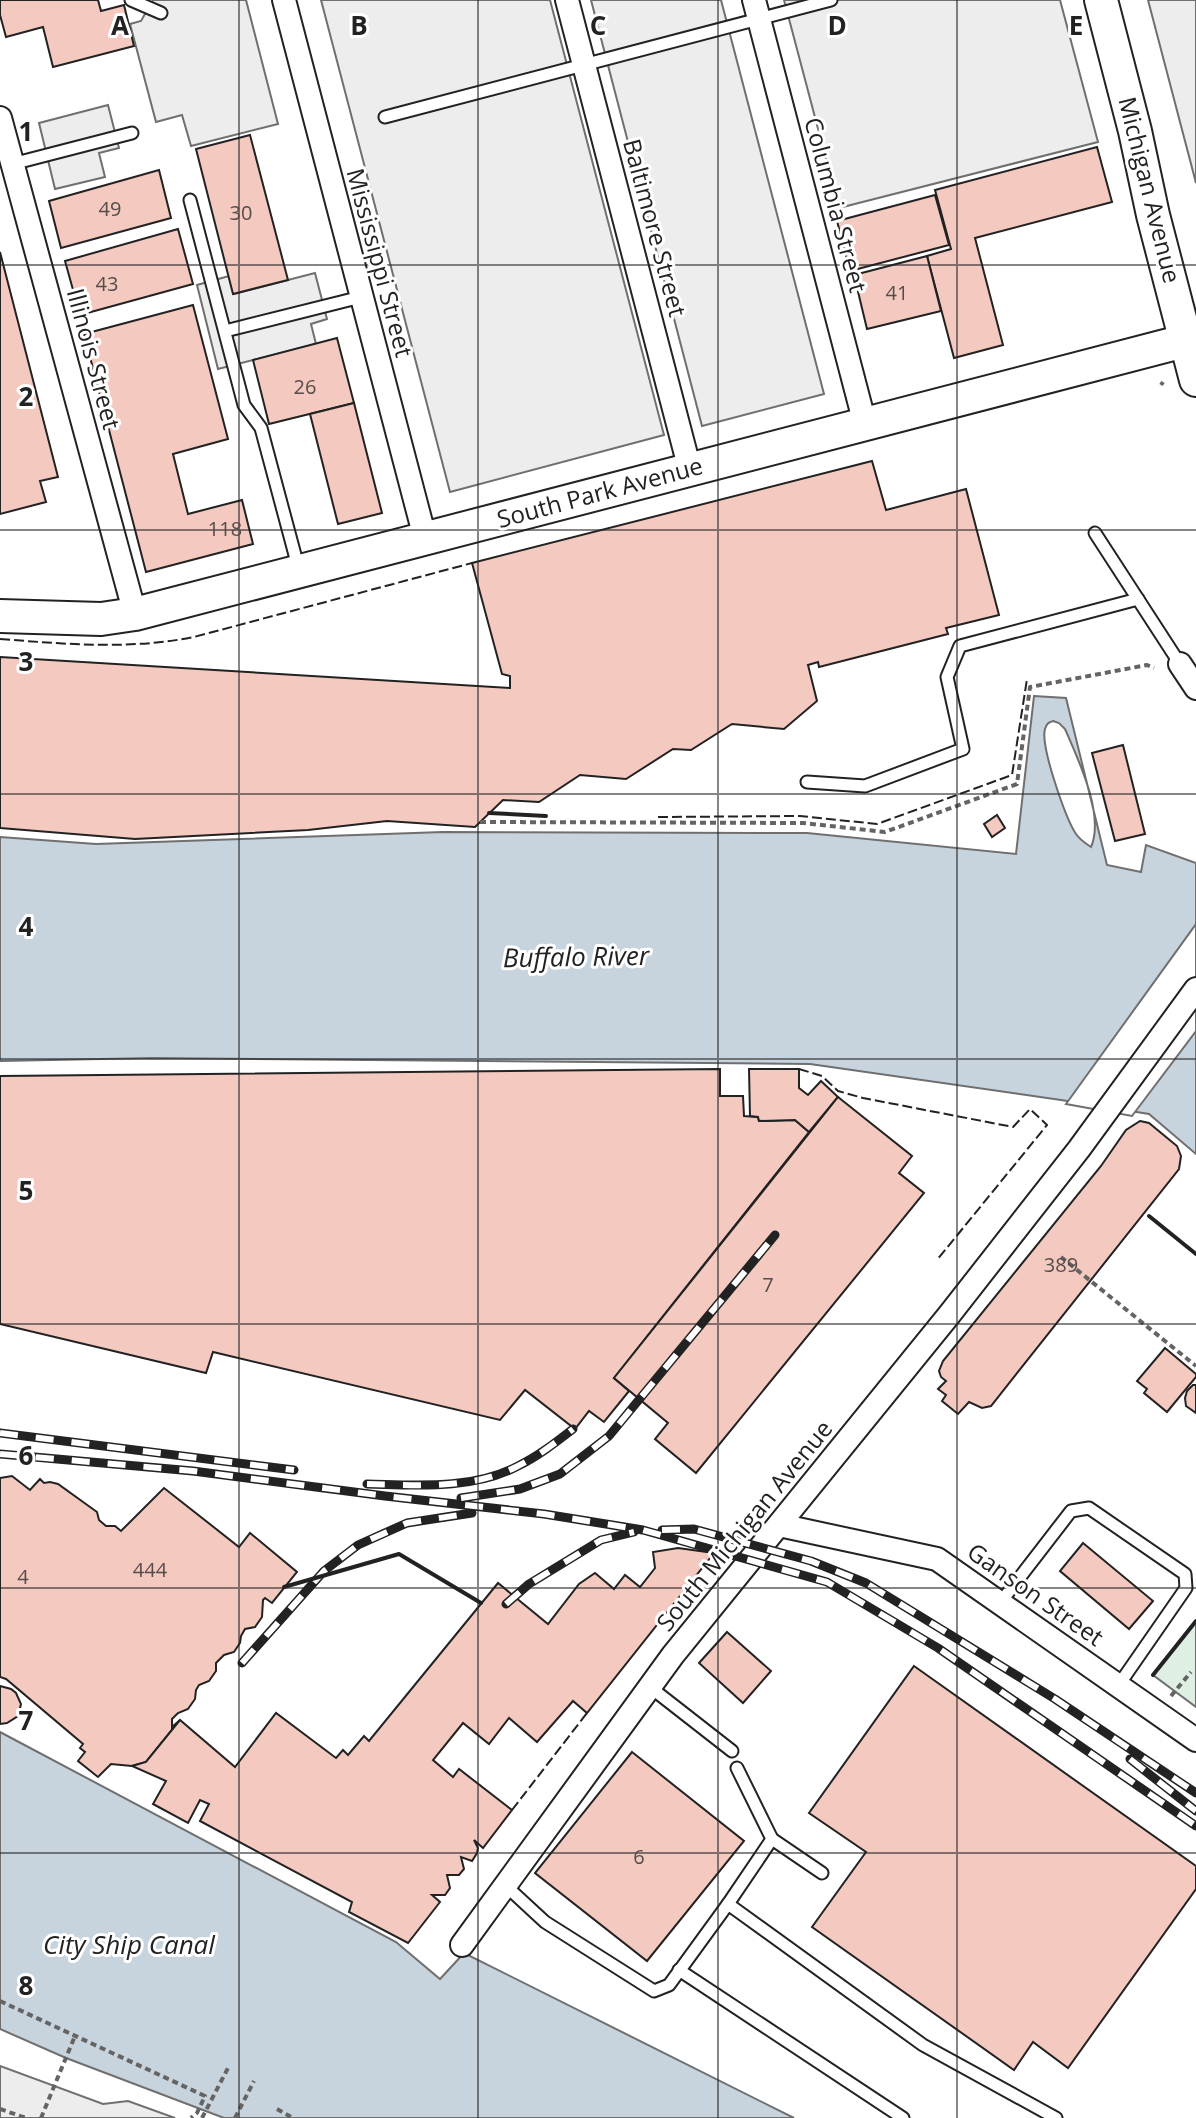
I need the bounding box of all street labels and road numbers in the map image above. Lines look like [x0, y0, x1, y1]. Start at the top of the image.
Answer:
street label: Michigan Avenue [1111, 93, 1190, 286]
street label: Columbia Street [797, 113, 876, 296]
street label: Baltimore Street [616, 135, 695, 320]
street label: Mississippi Street [339, 165, 422, 361]
street label: Illinois Street [60, 284, 129, 433]
street label: South Park Avenue [493, 448, 706, 535]
street label: South Michigan Avenue [648, 1413, 839, 1637]
street label: Ganson Street [961, 1535, 1111, 1653]

